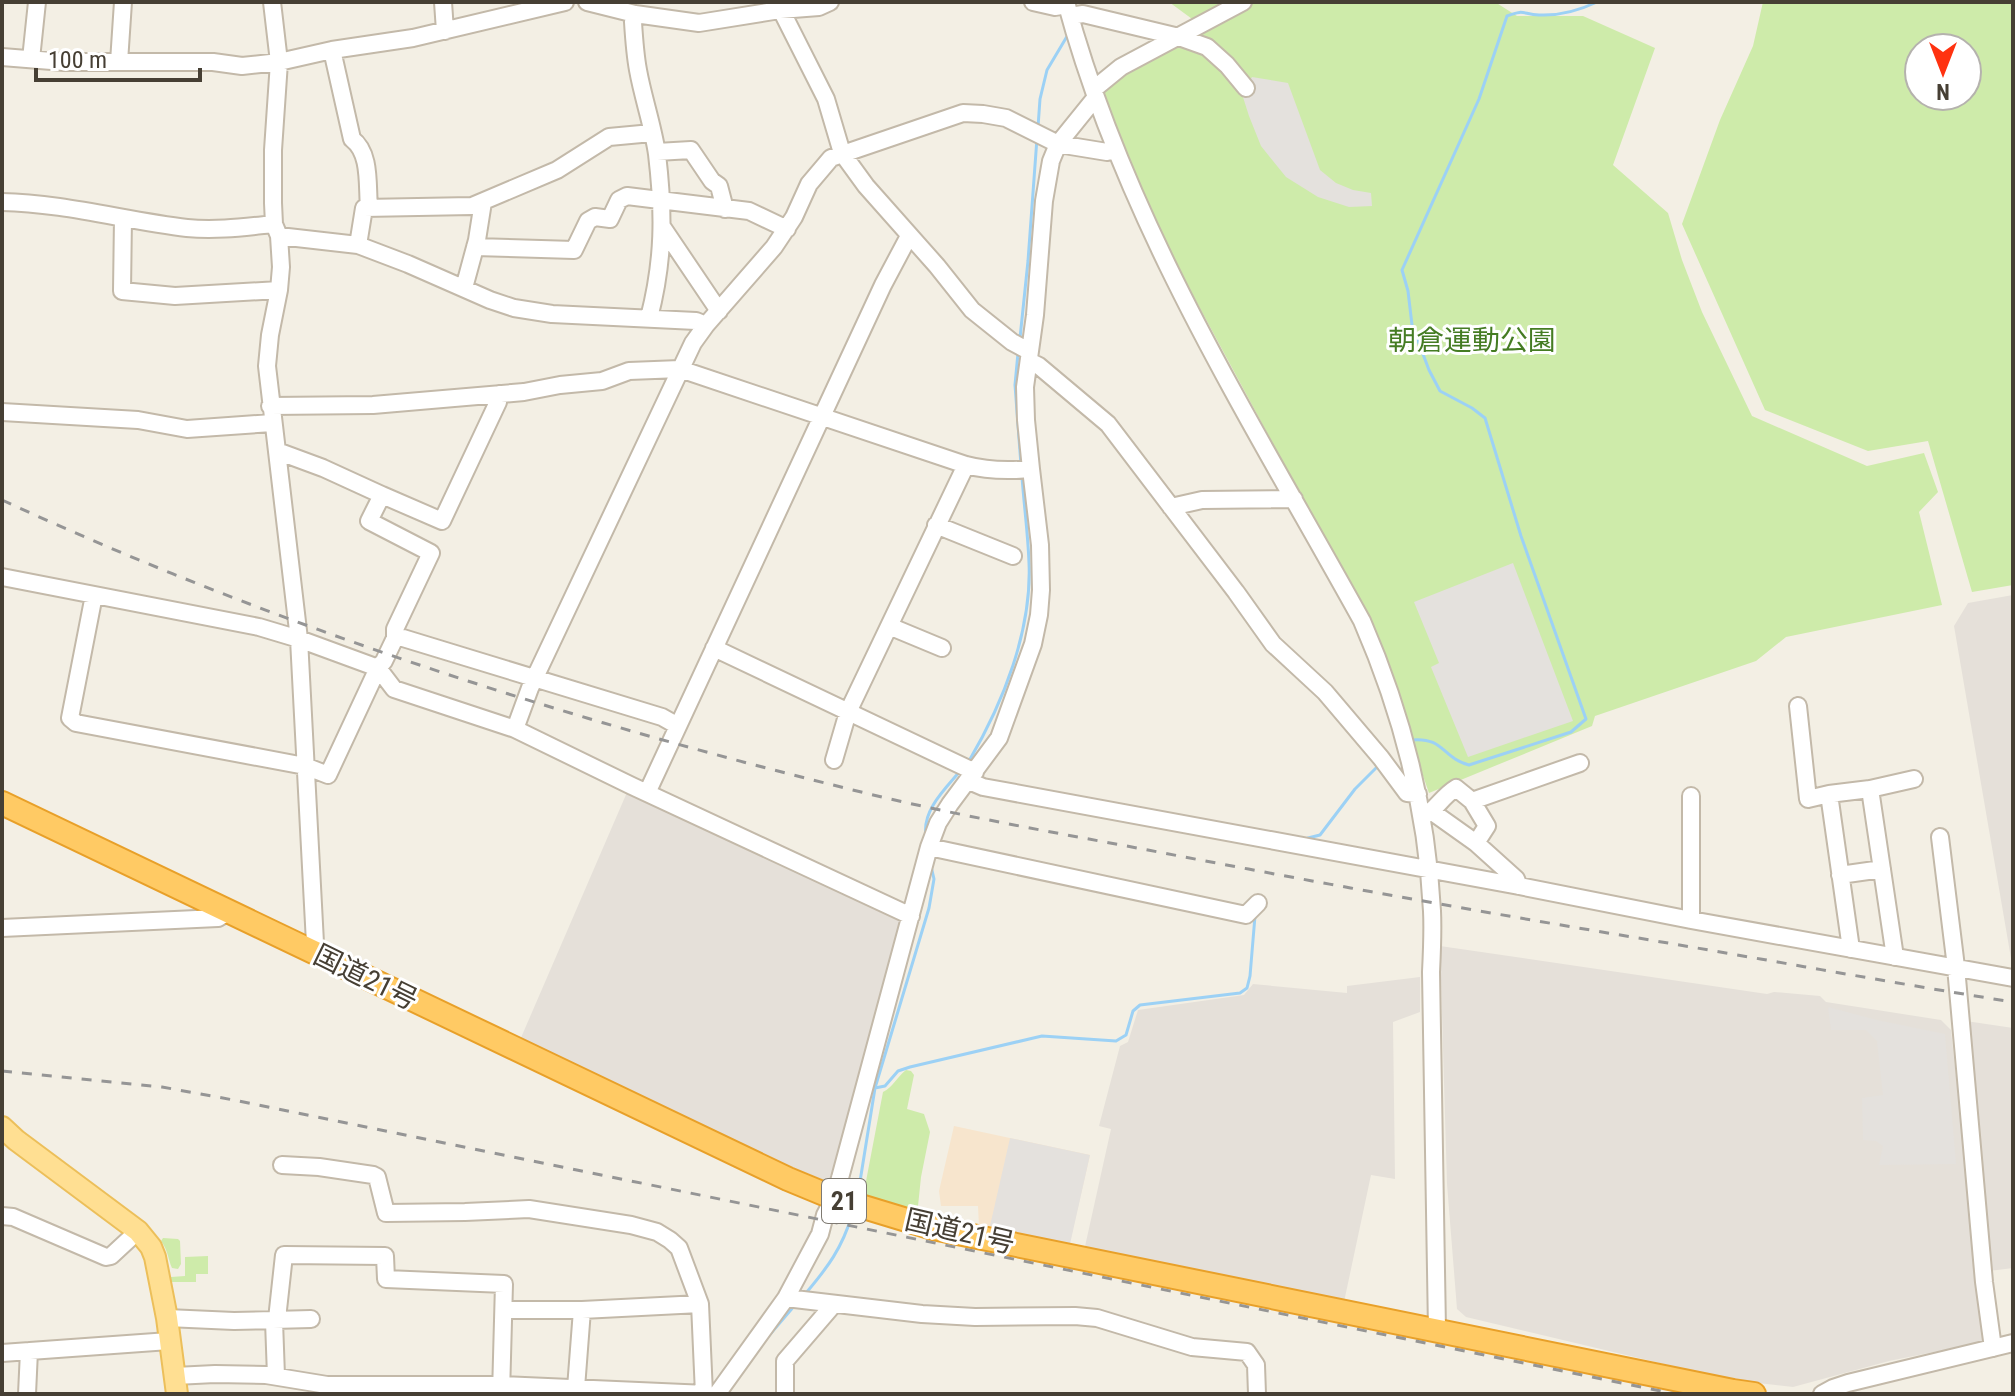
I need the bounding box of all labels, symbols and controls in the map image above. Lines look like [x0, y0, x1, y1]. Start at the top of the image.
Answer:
scale bar [36, 32, 200, 82]
north arrow [1903, 32, 1983, 112]
text: 100 m [48, 46, 107, 74]
text: N [1936, 79, 1950, 104]
park label: 朝倉運動公園 [1388, 324, 1556, 357]
street label: 国道21号 [308, 938, 423, 1017]
road number: 21 [822, 1179, 866, 1223]
street label: 国道21号 [902, 1203, 1018, 1260]

